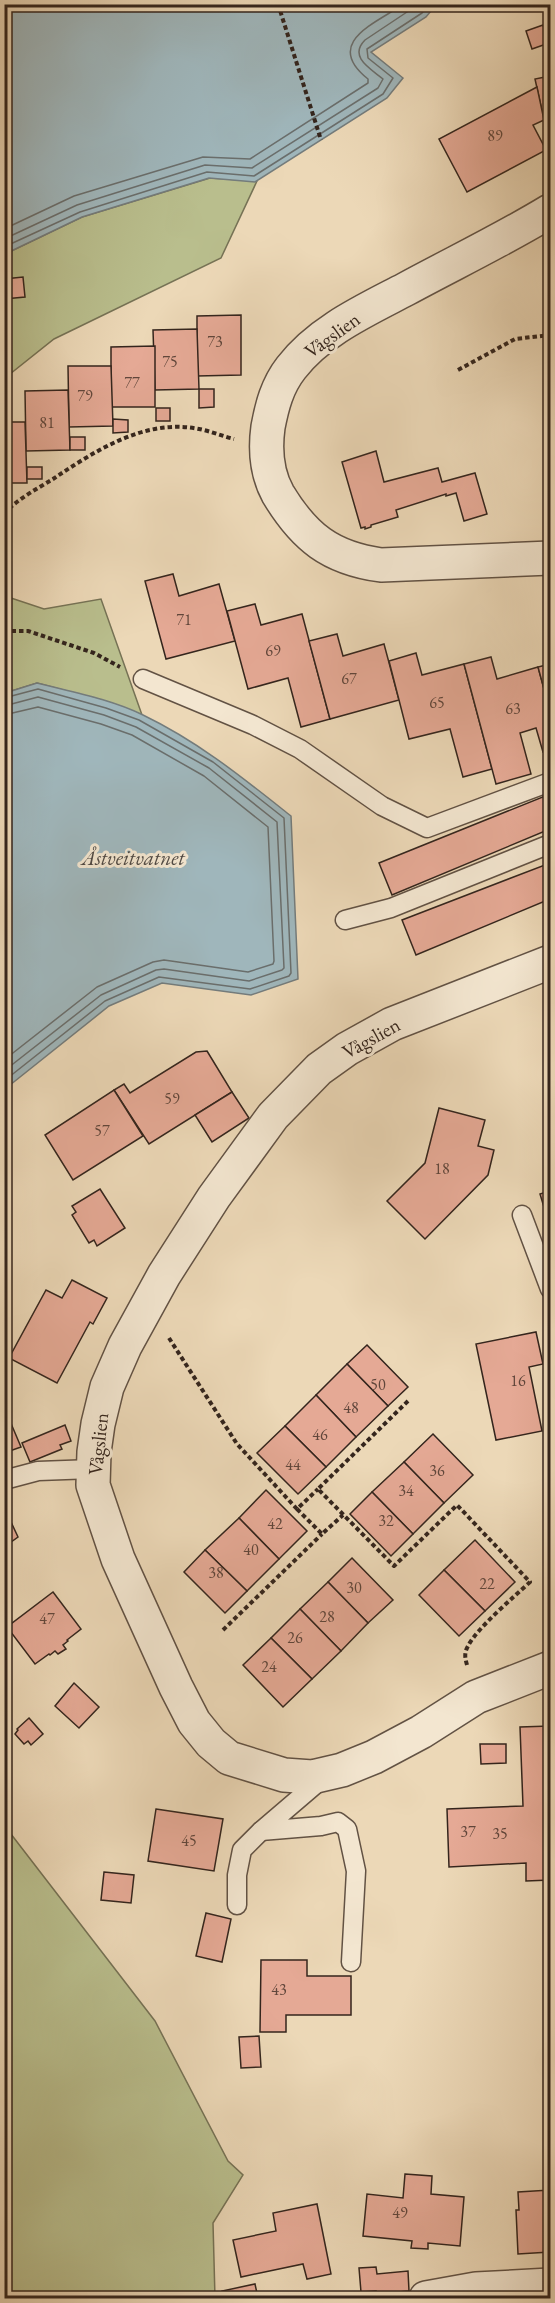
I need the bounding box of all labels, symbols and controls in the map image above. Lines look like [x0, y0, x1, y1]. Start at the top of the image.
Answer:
house number: 89 [487, 125, 503, 146]
street label: Vågslien [299, 306, 365, 364]
house number: 73 [207, 331, 223, 352]
house number: 75 [162, 351, 178, 372]
house number: 77 [124, 372, 140, 393]
house number: 79 [77, 385, 93, 406]
house number: 81 [39, 412, 55, 433]
house number: 71 [176, 609, 192, 630]
house number: 69 [265, 640, 281, 661]
house number: 67 [341, 668, 357, 689]
house number: 65 [429, 692, 445, 713]
house number: 63 [505, 698, 521, 719]
water label: Åstveitvatnet [79, 844, 185, 871]
street label: Vågslien [337, 1011, 405, 1065]
house number: 59 [164, 1088, 180, 1109]
house number: 57 [94, 1120, 110, 1141]
house number: 18 [434, 1158, 450, 1179]
house number: 16 [510, 1370, 526, 1391]
house number: 50 [370, 1374, 386, 1395]
house number: 48 [343, 1397, 359, 1418]
street label: Vågslien [82, 1411, 114, 1477]
house number: 46 [312, 1424, 328, 1445]
house number: 44 [285, 1454, 301, 1475]
house number: 36 [429, 1460, 445, 1481]
house number: 34 [398, 1480, 414, 1501]
house number: 32 [378, 1510, 394, 1531]
house number: 42 [267, 1513, 283, 1534]
house number: 40 [243, 1539, 259, 1560]
house number: 38 [208, 1562, 224, 1583]
house number: 22 [479, 1573, 495, 1594]
house number: 30 [346, 1577, 362, 1598]
house number: 28 [319, 1606, 335, 1627]
house number: 47 [39, 1608, 55, 1629]
house number: 26 [287, 1627, 303, 1648]
house number: 24 [261, 1656, 277, 1677]
house number: 37 [460, 1821, 476, 1842]
house number: 35 [492, 1823, 508, 1844]
house number: 45 [181, 1830, 197, 1851]
house number: 43 [271, 1979, 287, 2000]
house number: 49 [392, 2202, 408, 2223]

